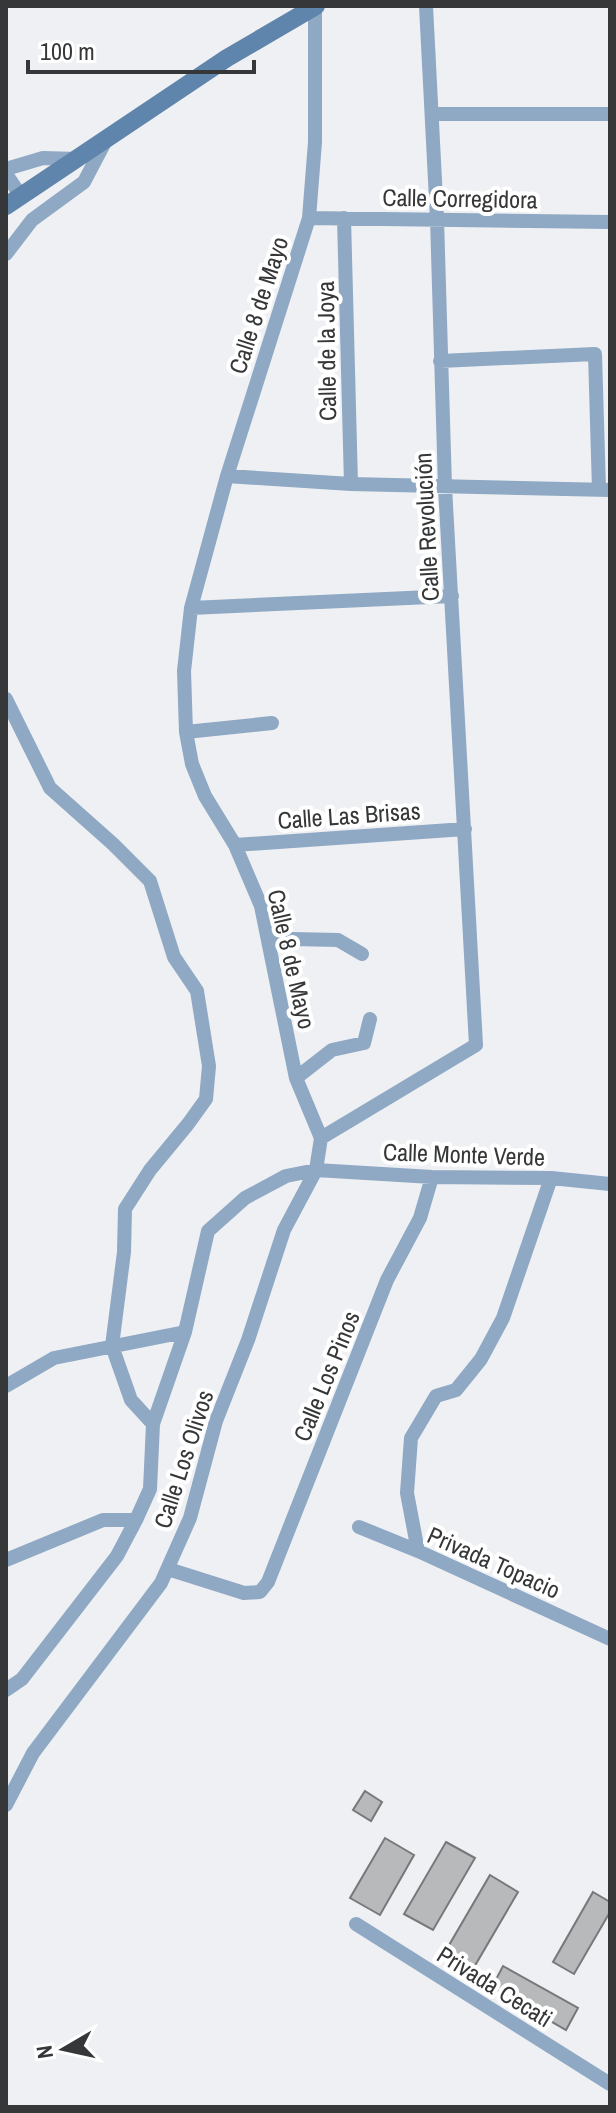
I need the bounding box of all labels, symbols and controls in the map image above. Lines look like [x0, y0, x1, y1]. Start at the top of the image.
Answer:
scale bar [28, 24, 254, 74]
text: 100 m [40, 35, 95, 67]
street label: Calle Corregidora [382, 181, 538, 215]
street label: Calle 8 de Mayo [221, 232, 295, 378]
street label: Calle de la Joya [309, 281, 343, 421]
street label: Calle Revolución [406, 452, 446, 602]
street label: Calle Las Brisas [276, 794, 422, 836]
street label: Calle 8 de Mayo [260, 886, 324, 1032]
street label: Calle Monte Verde [383, 1135, 545, 1173]
street label: Calle Los Pinos [285, 1306, 367, 1446]
street label: Calle Los Olivos [146, 1386, 220, 1532]
street label: Privada Topacio [423, 1519, 565, 1605]
street label: Privada Cecati [431, 1938, 559, 2034]
north arrow [24, 2009, 104, 2089]
text: N [28, 2043, 60, 2061]

